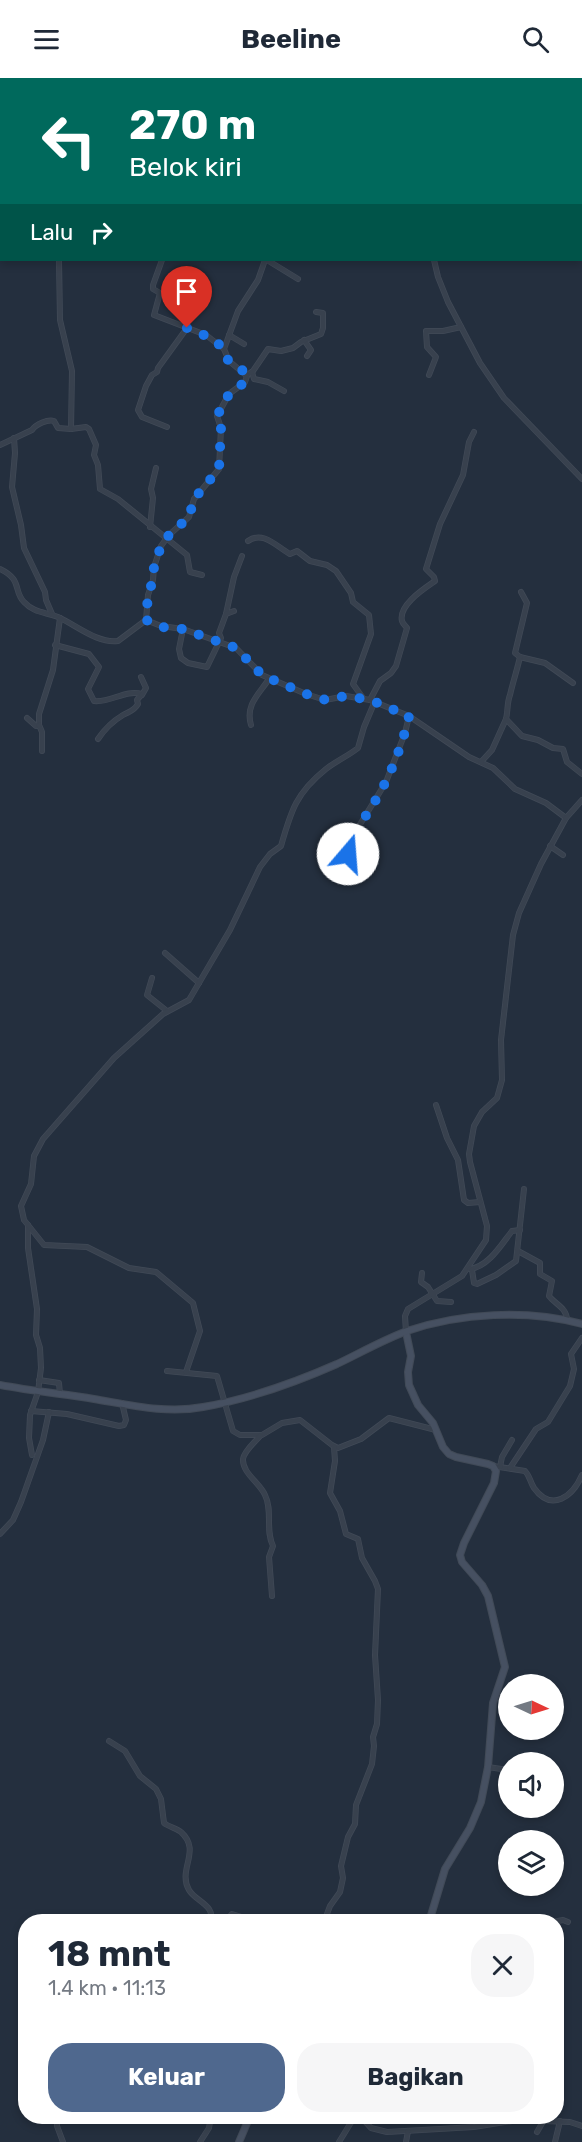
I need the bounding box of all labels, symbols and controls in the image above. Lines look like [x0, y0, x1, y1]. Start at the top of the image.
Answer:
icon: menu [30, 23, 63, 56]
text: Beeline [241, 23, 341, 55]
icon: search [519, 23, 552, 56]
text: 270 m [129, 100, 256, 150]
icon: left [30, 102, 108, 180]
text: Belok kiri [129, 151, 242, 183]
icon: right [85, 216, 118, 249]
text: Lalu [30, 219, 73, 246]
pin [161, 266, 212, 328]
icon: arrive [170, 275, 203, 308]
position arrow [316, 822, 380, 886]
north arrow [498, 1674, 564, 1740]
map controls [498, 1674, 564, 1896]
button: sound [498, 1752, 564, 1818]
button: layers [498, 1830, 564, 1896]
text: 18 mnt [48, 1932, 171, 1975]
button: close [471, 1934, 534, 1997]
text: 1.4 km · 11:13 [48, 1976, 166, 2000]
button: Keluar [48, 2043, 285, 2112]
button: Bagikan [297, 2043, 534, 2112]

